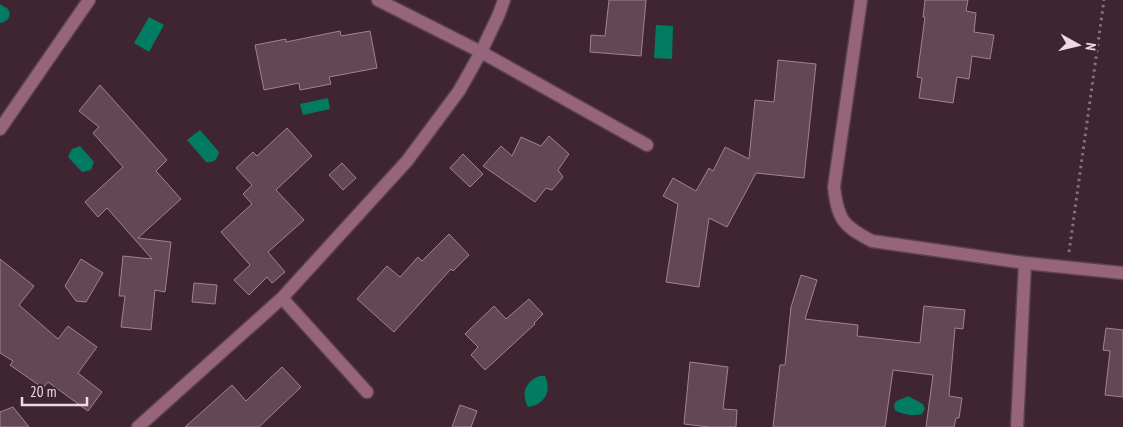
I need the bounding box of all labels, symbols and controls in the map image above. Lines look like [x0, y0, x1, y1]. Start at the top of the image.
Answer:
north arrow [1053, 20, 1103, 70]
text: N [1081, 42, 1100, 52]
scale bar [22, 374, 88, 406]
text: 20 m [30, 382, 56, 401]

